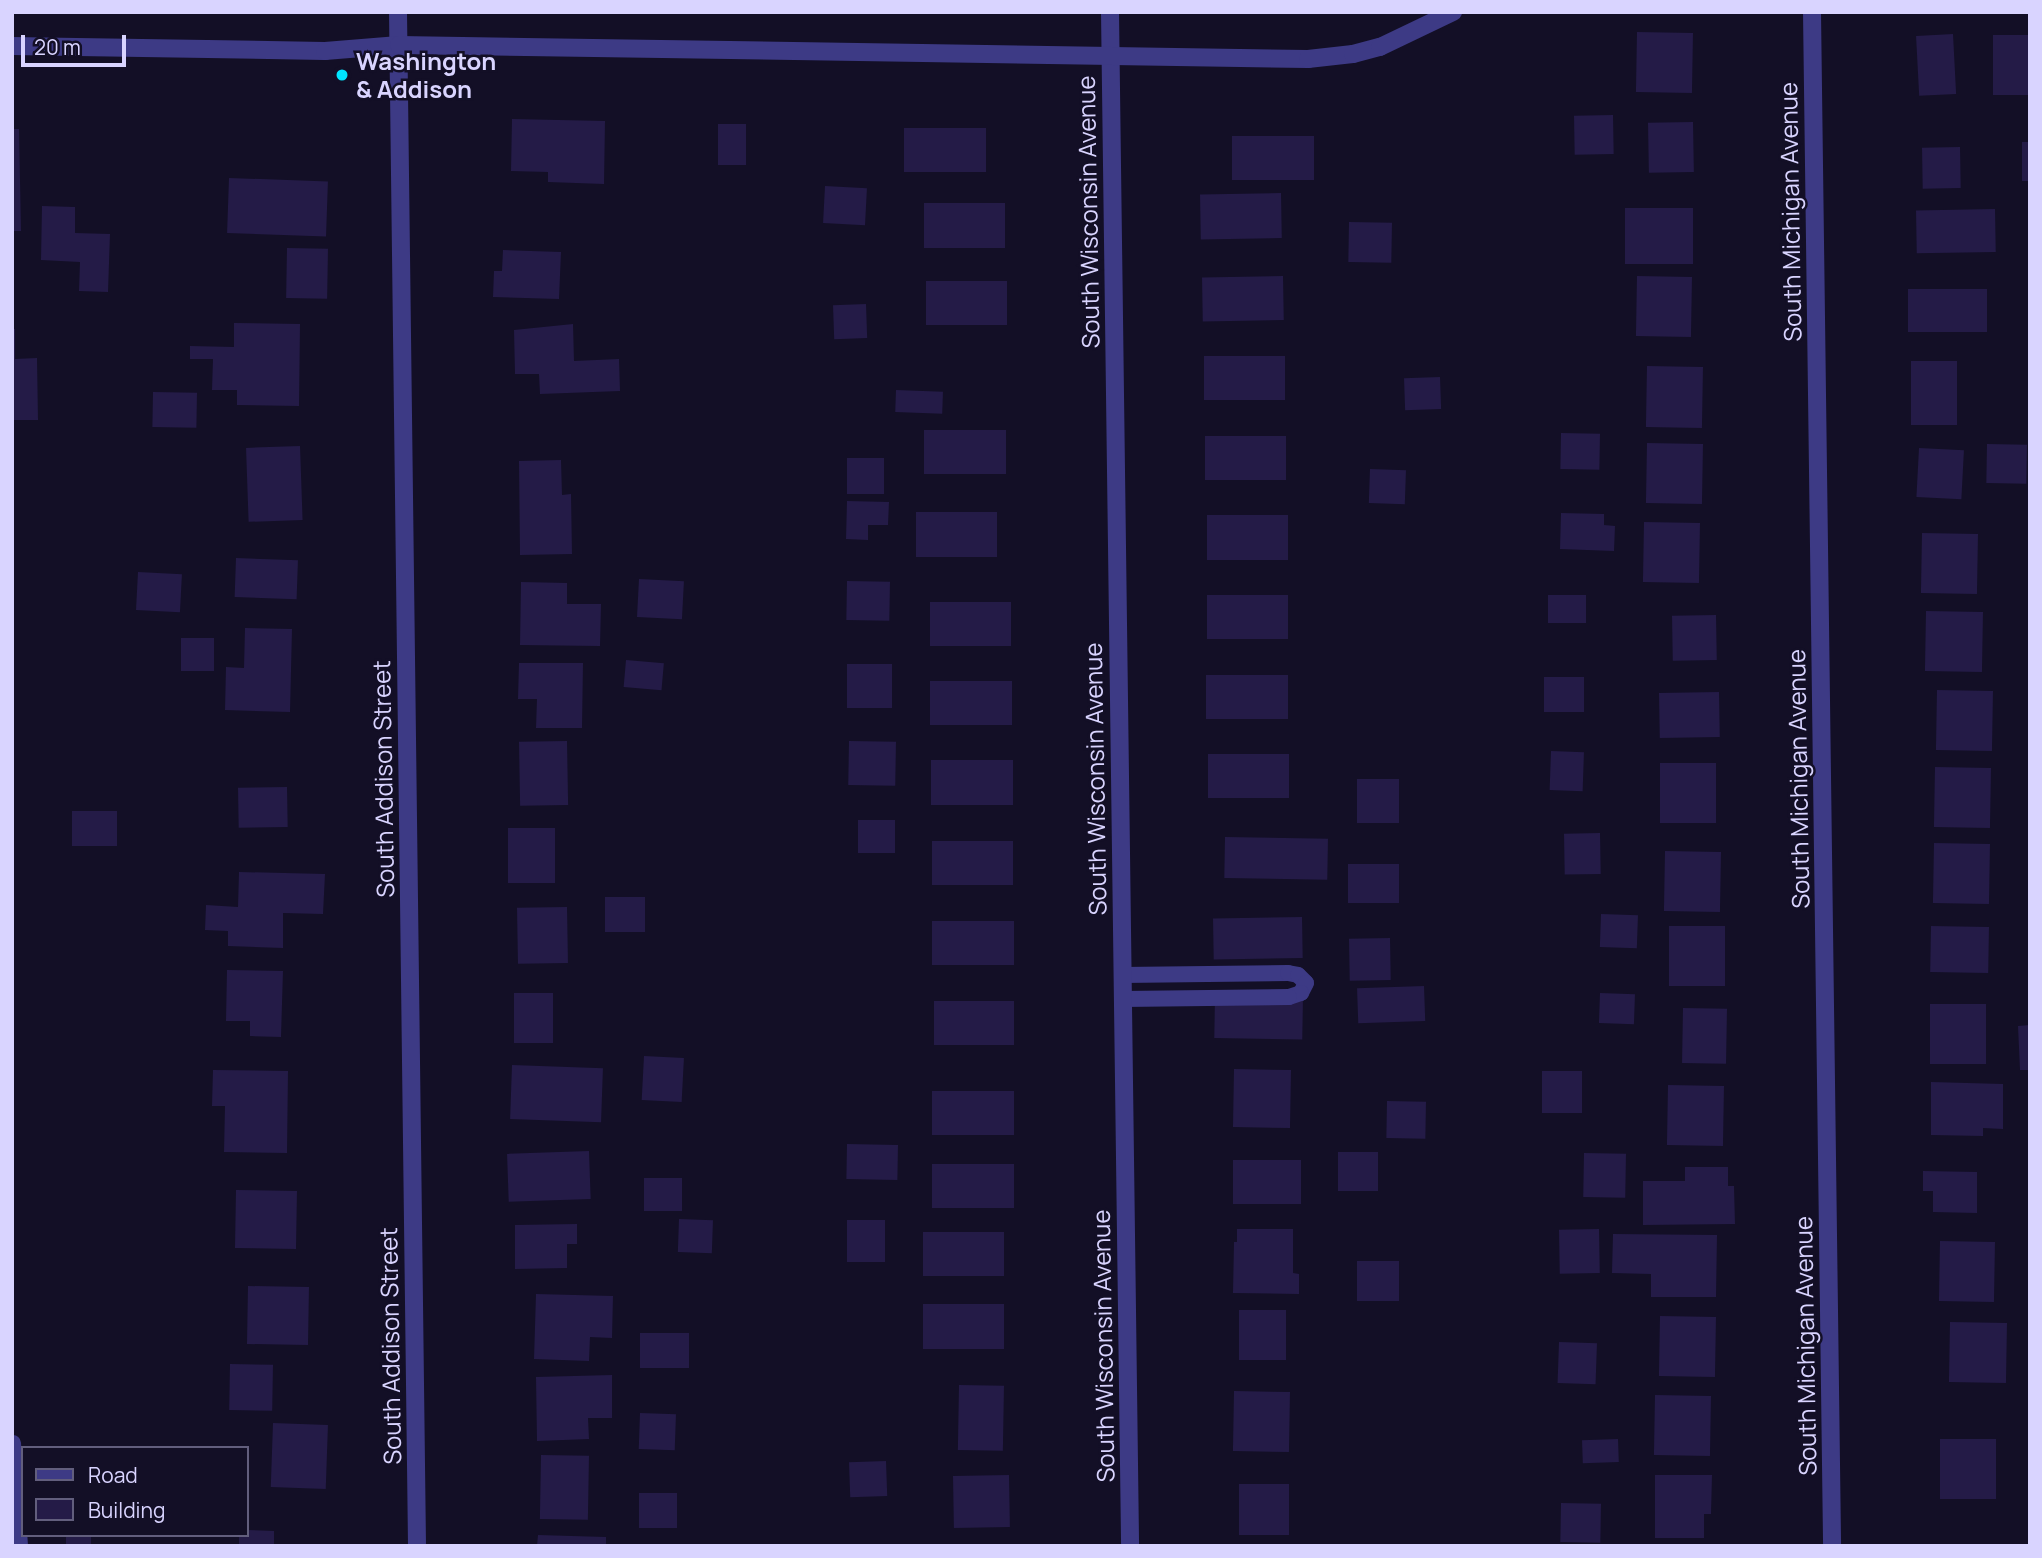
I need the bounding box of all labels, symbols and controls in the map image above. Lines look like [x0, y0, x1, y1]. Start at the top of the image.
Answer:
scale bar [24, 21, 130, 65]
text: 20 m [34, 33, 81, 61]
place label: Washington & Addison [356, 47, 496, 103]
marker: Washington & Addison [334, 67, 350, 83]
street label: South Wisconsin Avenue [1071, 75, 1105, 349]
street label: South Michigan Avenue [1773, 82, 1807, 342]
street label: South Wisconsin Avenue [1078, 642, 1112, 916]
street label: South Michigan Avenue [1781, 649, 1815, 909]
street label: South Addison Street [367, 660, 399, 898]
street label: South Wisconsin Avenue [1086, 1209, 1120, 1483]
street label: South Michigan Avenue [1788, 1216, 1822, 1476]
street label: South Addison Street [374, 1227, 406, 1465]
legend [21, 1446, 248, 1537]
text: Road [88, 1461, 138, 1489]
text: Building [88, 1496, 165, 1524]

